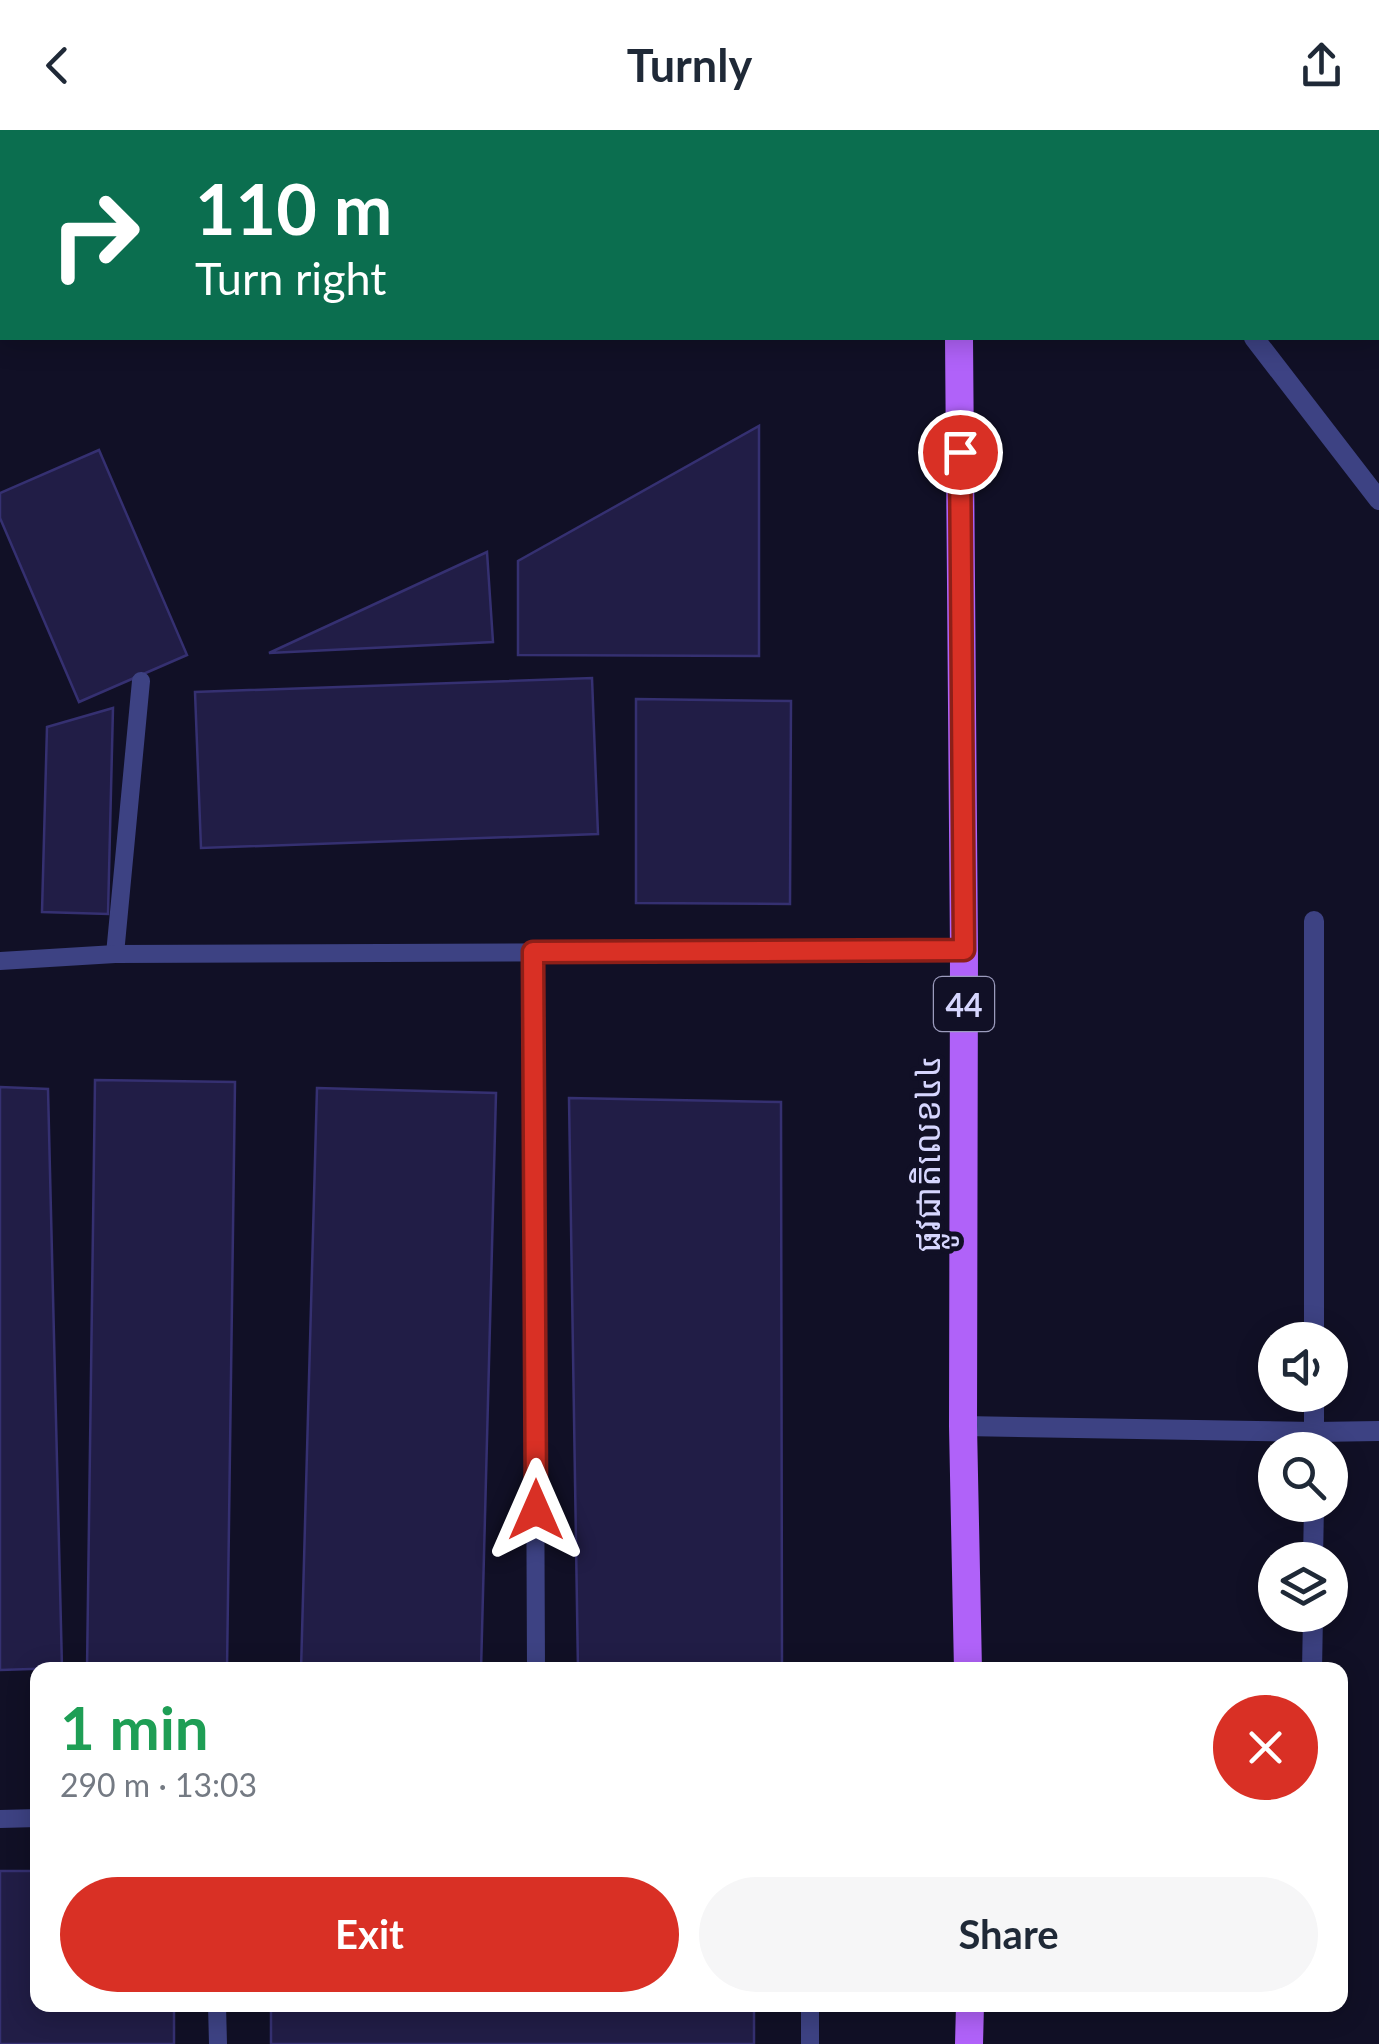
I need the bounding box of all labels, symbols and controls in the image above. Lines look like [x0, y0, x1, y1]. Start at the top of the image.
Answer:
icon: back [30, 38, 85, 93]
text: Turnly [627, 38, 752, 92]
icon: share [1294, 38, 1349, 93]
text: 110 m [195, 166, 392, 250]
icon: right [30, 170, 160, 300]
text: Turn right [195, 251, 386, 305]
pin [918, 410, 1003, 495]
icon: arrive [933, 425, 988, 480]
road number: 44 [934, 977, 994, 1031]
street label: ផ្លូវជាតិលេខ៤៤ [905, 1055, 959, 1253]
map controls [1258, 1322, 1348, 1632]
button: sound [1258, 1322, 1348, 1412]
button: search [1258, 1432, 1348, 1522]
position arrow [484, 1458, 588, 1562]
button: layers [1258, 1542, 1348, 1632]
text: 1 min [60, 1691, 209, 1763]
button: close [1213, 1695, 1318, 1800]
text: 290 m · 13:03 [60, 1765, 257, 1804]
button: Exit [60, 1877, 679, 1992]
button: Share [699, 1877, 1318, 1992]

